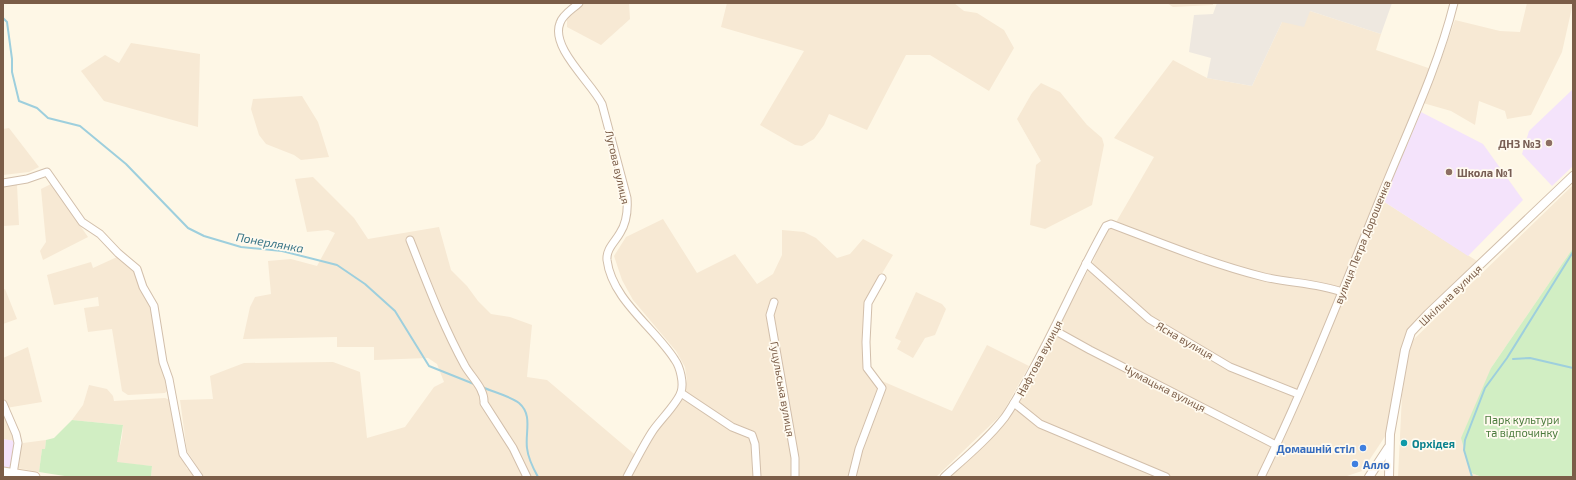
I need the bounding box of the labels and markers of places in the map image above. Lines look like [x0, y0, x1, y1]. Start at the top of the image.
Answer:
place label: ДНЗ №3 [1498, 137, 1541, 150]
marker: ДНЗ №3 [1544, 138, 1554, 148]
place label: Школа №1 [1457, 166, 1512, 179]
marker: Школа №1 [1444, 167, 1454, 177]
place label: Орхідея [1412, 437, 1455, 450]
marker: Орхідея [1399, 438, 1409, 448]
place label: Домашній стіл [1277, 442, 1355, 455]
marker: Домашній стіл [1358, 443, 1368, 453]
place label: Алло [1363, 458, 1390, 471]
marker: Алло [1350, 459, 1360, 469]

